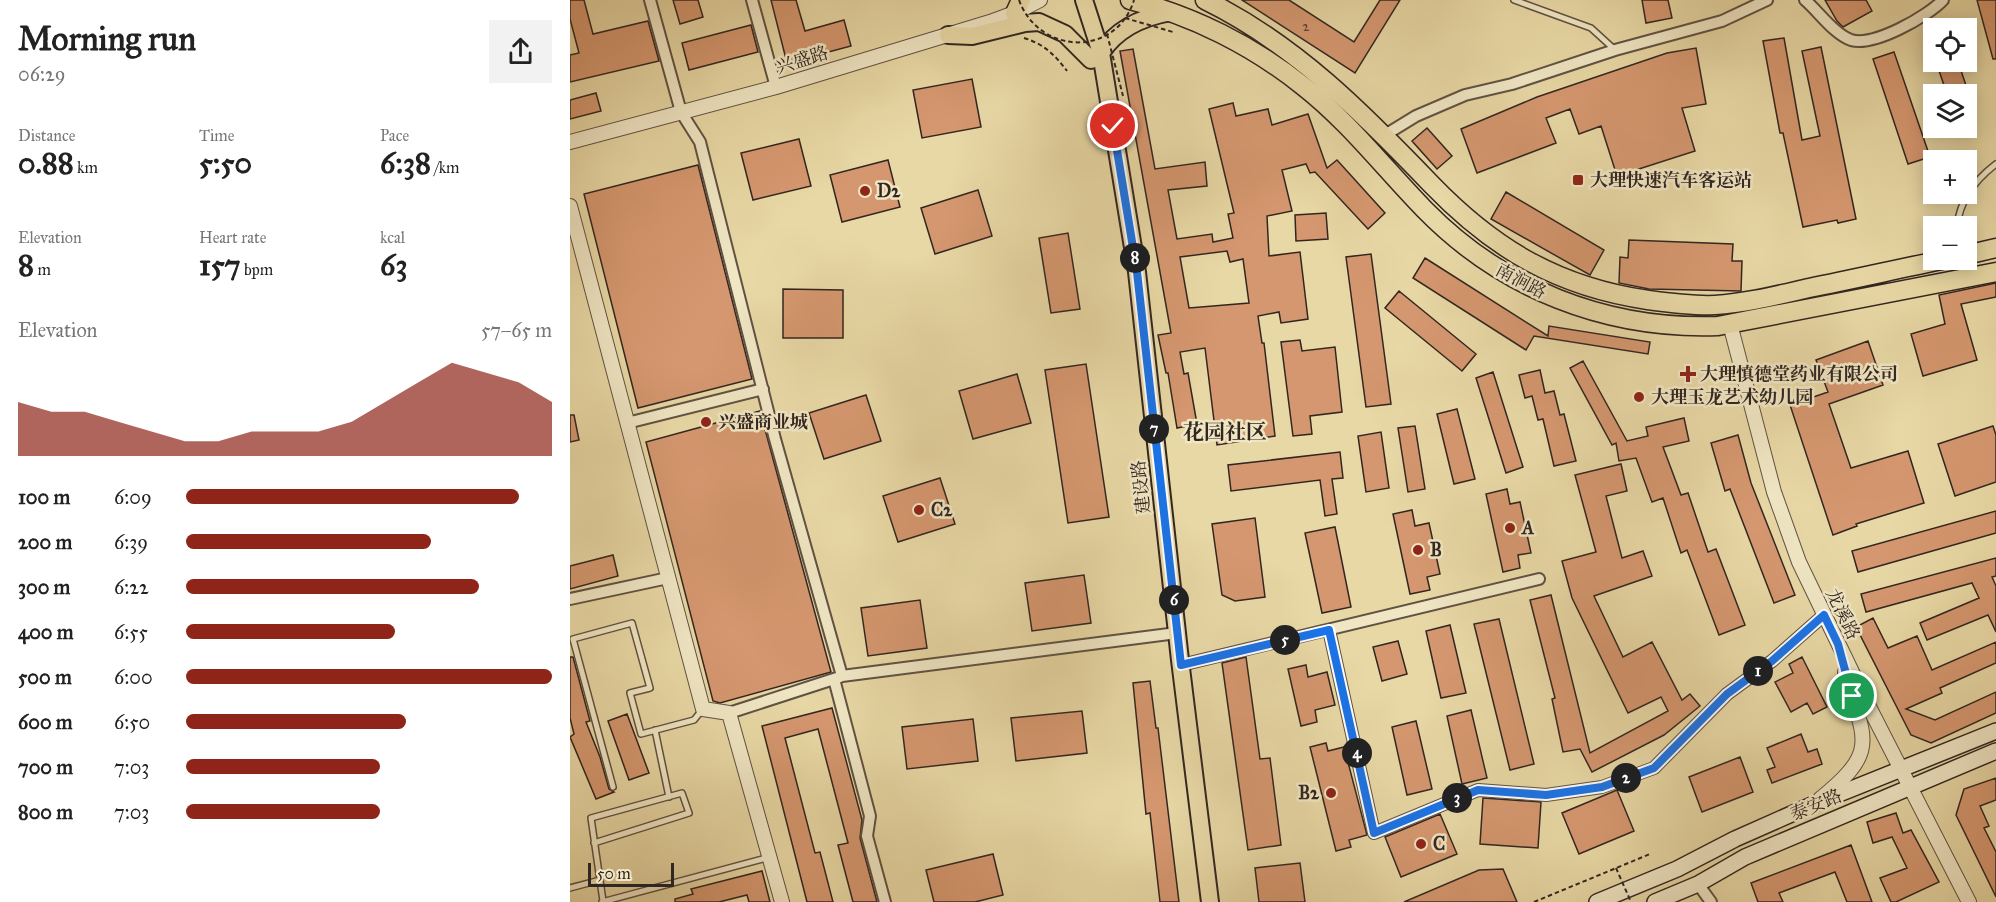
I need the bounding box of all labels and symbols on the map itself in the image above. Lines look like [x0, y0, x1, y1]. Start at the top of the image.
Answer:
house number: 2 [1302, 17, 1310, 35]
street label: 兴盛路 [773, 42, 831, 78]
pin [1087, 100, 1138, 151]
place label: 大理快速汽车客运站 [1590, 169, 1752, 191]
marker: 大理快速汽车客运站 [1571, 173, 1585, 187]
place label: D2 [877, 180, 901, 202]
marker: D2 [858, 184, 872, 198]
pin: 8 [1120, 243, 1150, 273]
street label: 南涧路 [1492, 259, 1550, 303]
place label: 大理慎德堂药业有限公司 [1700, 363, 1898, 385]
marker: 大理慎德堂药业有限公司 [1681, 367, 1695, 381]
place label: 大理玉龙艺术幼儿园 [1651, 386, 1813, 408]
marker: 大理玉龙艺术幼儿园 [1632, 390, 1646, 404]
place label: 兴盛商业城 [718, 411, 808, 433]
pin: 7 [1139, 414, 1169, 444]
marker: 兴盛商业城 [699, 415, 713, 429]
district label: 花园社区 [1183, 419, 1267, 445]
street label: 建设路 [1127, 459, 1155, 515]
place label: C2 [931, 499, 953, 521]
marker: C2 [912, 503, 926, 517]
place label: A [1521, 517, 1535, 539]
marker: A [1503, 521, 1517, 535]
place label: B [1430, 539, 1442, 561]
marker: B [1411, 543, 1425, 557]
pin: 6 [1159, 585, 1189, 615]
street label: 龙溪路 [1821, 585, 1865, 643]
pin: 5 [1270, 625, 1300, 655]
pin: 1 [1743, 656, 1773, 686]
pin [1826, 670, 1877, 721]
pin: 4 [1342, 738, 1372, 768]
pin: 2 [1611, 763, 1641, 793]
place label: B2 [1298, 782, 1320, 804]
pin: 3 [1442, 783, 1472, 813]
street label: 泰安路 [1787, 784, 1845, 826]
marker: B2 [1324, 786, 1338, 800]
place label: C [1433, 833, 1445, 855]
marker: C [1414, 837, 1428, 851]
scale bar [588, 860, 674, 888]

